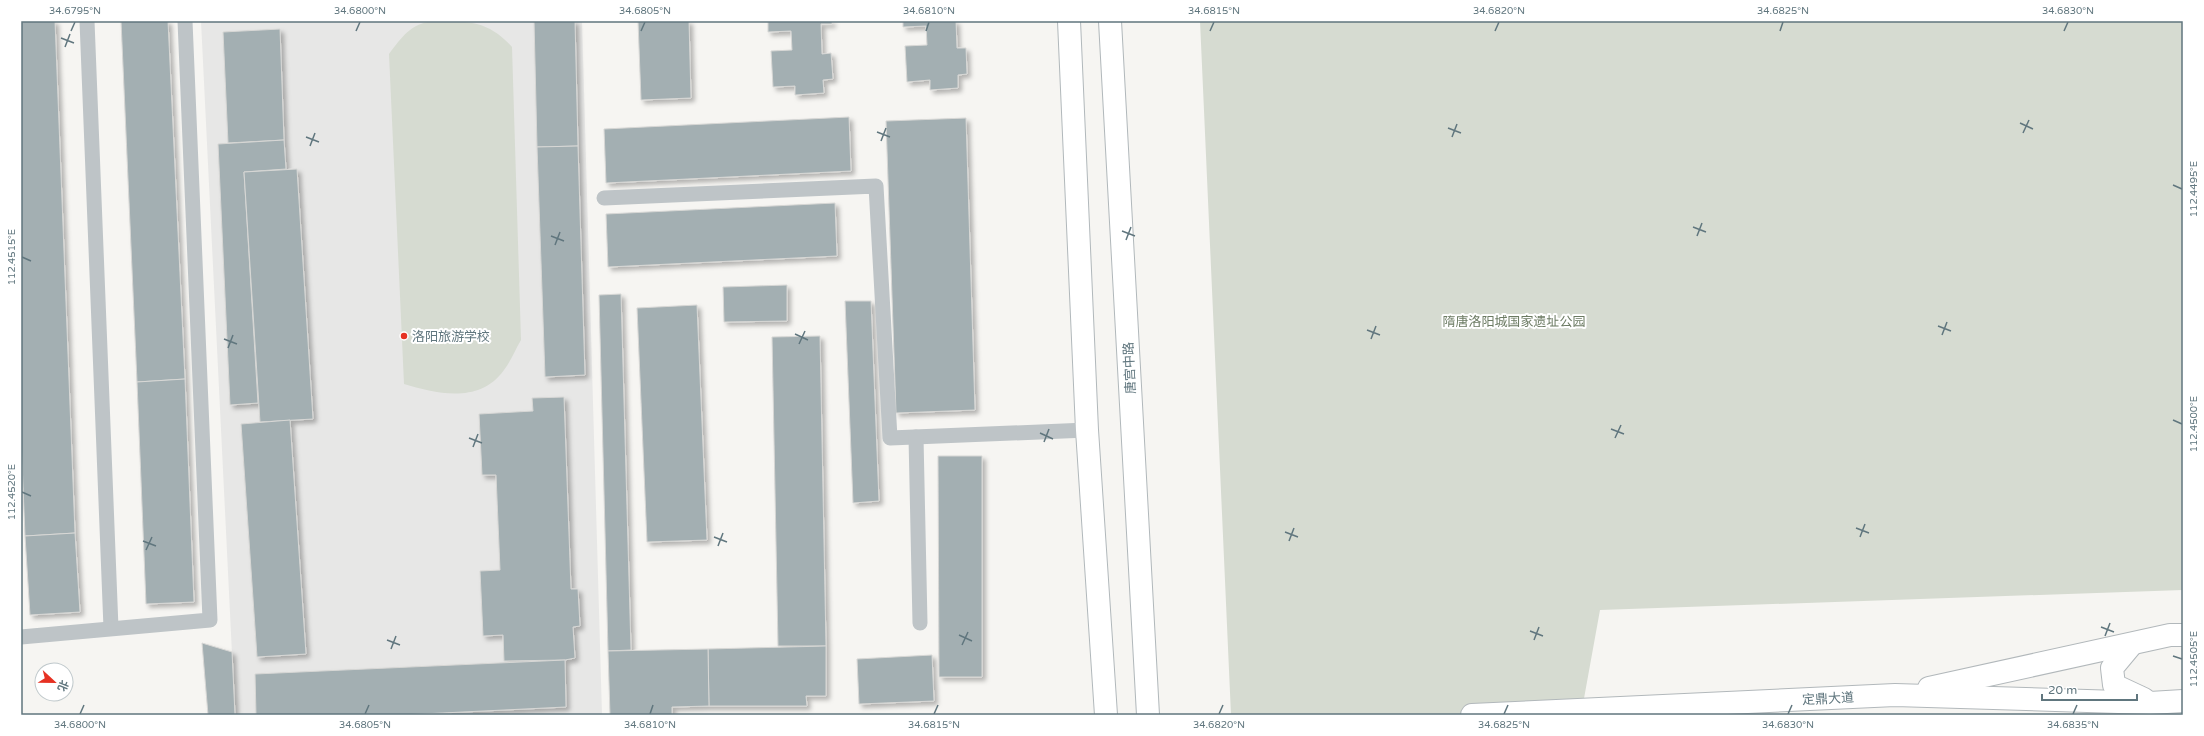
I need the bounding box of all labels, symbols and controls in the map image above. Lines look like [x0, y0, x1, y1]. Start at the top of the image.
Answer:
text: 34.6795°N [49, 5, 101, 17]
text: 34.6800°N [334, 5, 386, 17]
text: 34.6805°N [619, 5, 671, 17]
text: 34.6810°N [903, 5, 955, 17]
text: 34.6815°N [1188, 5, 1240, 17]
text: 34.6820°N [1473, 5, 1525, 17]
text: 34.6825°N [1757, 5, 1809, 17]
text: 34.6830°N [2042, 5, 2094, 17]
text: 112.4495°E [2188, 161, 2200, 217]
text: 112.4515°E [6, 229, 18, 285]
park label: 隋唐洛阳城国家遗址公园 [1442, 314, 1586, 330]
place label: 洛阳旅游学校 [412, 329, 490, 345]
marker: 洛阳旅游学校 [399, 331, 409, 341]
street label: 唐宫中路 [1121, 342, 1139, 394]
text: 112.4500°E [2188, 396, 2200, 452]
text: 112.4520°E [6, 464, 18, 520]
text: 112.4505°E [2188, 631, 2200, 687]
north arrow [34, 662, 74, 702]
scale bar [2042, 676, 2137, 702]
text: 北 [55, 678, 71, 693]
text: 20 m [2048, 683, 2077, 697]
street label: 定鼎大道 [1802, 690, 1854, 708]
text: 34.6800°N [54, 719, 106, 731]
text: 34.6805°N [339, 719, 391, 731]
text: 34.6810°N [624, 719, 676, 731]
text: 34.6815°N [908, 719, 960, 731]
text: 34.6820°N [1193, 719, 1245, 731]
text: 34.6825°N [1478, 719, 1530, 731]
text: 34.6830°N [1762, 719, 1814, 731]
text: 34.6835°N [2047, 719, 2099, 731]

